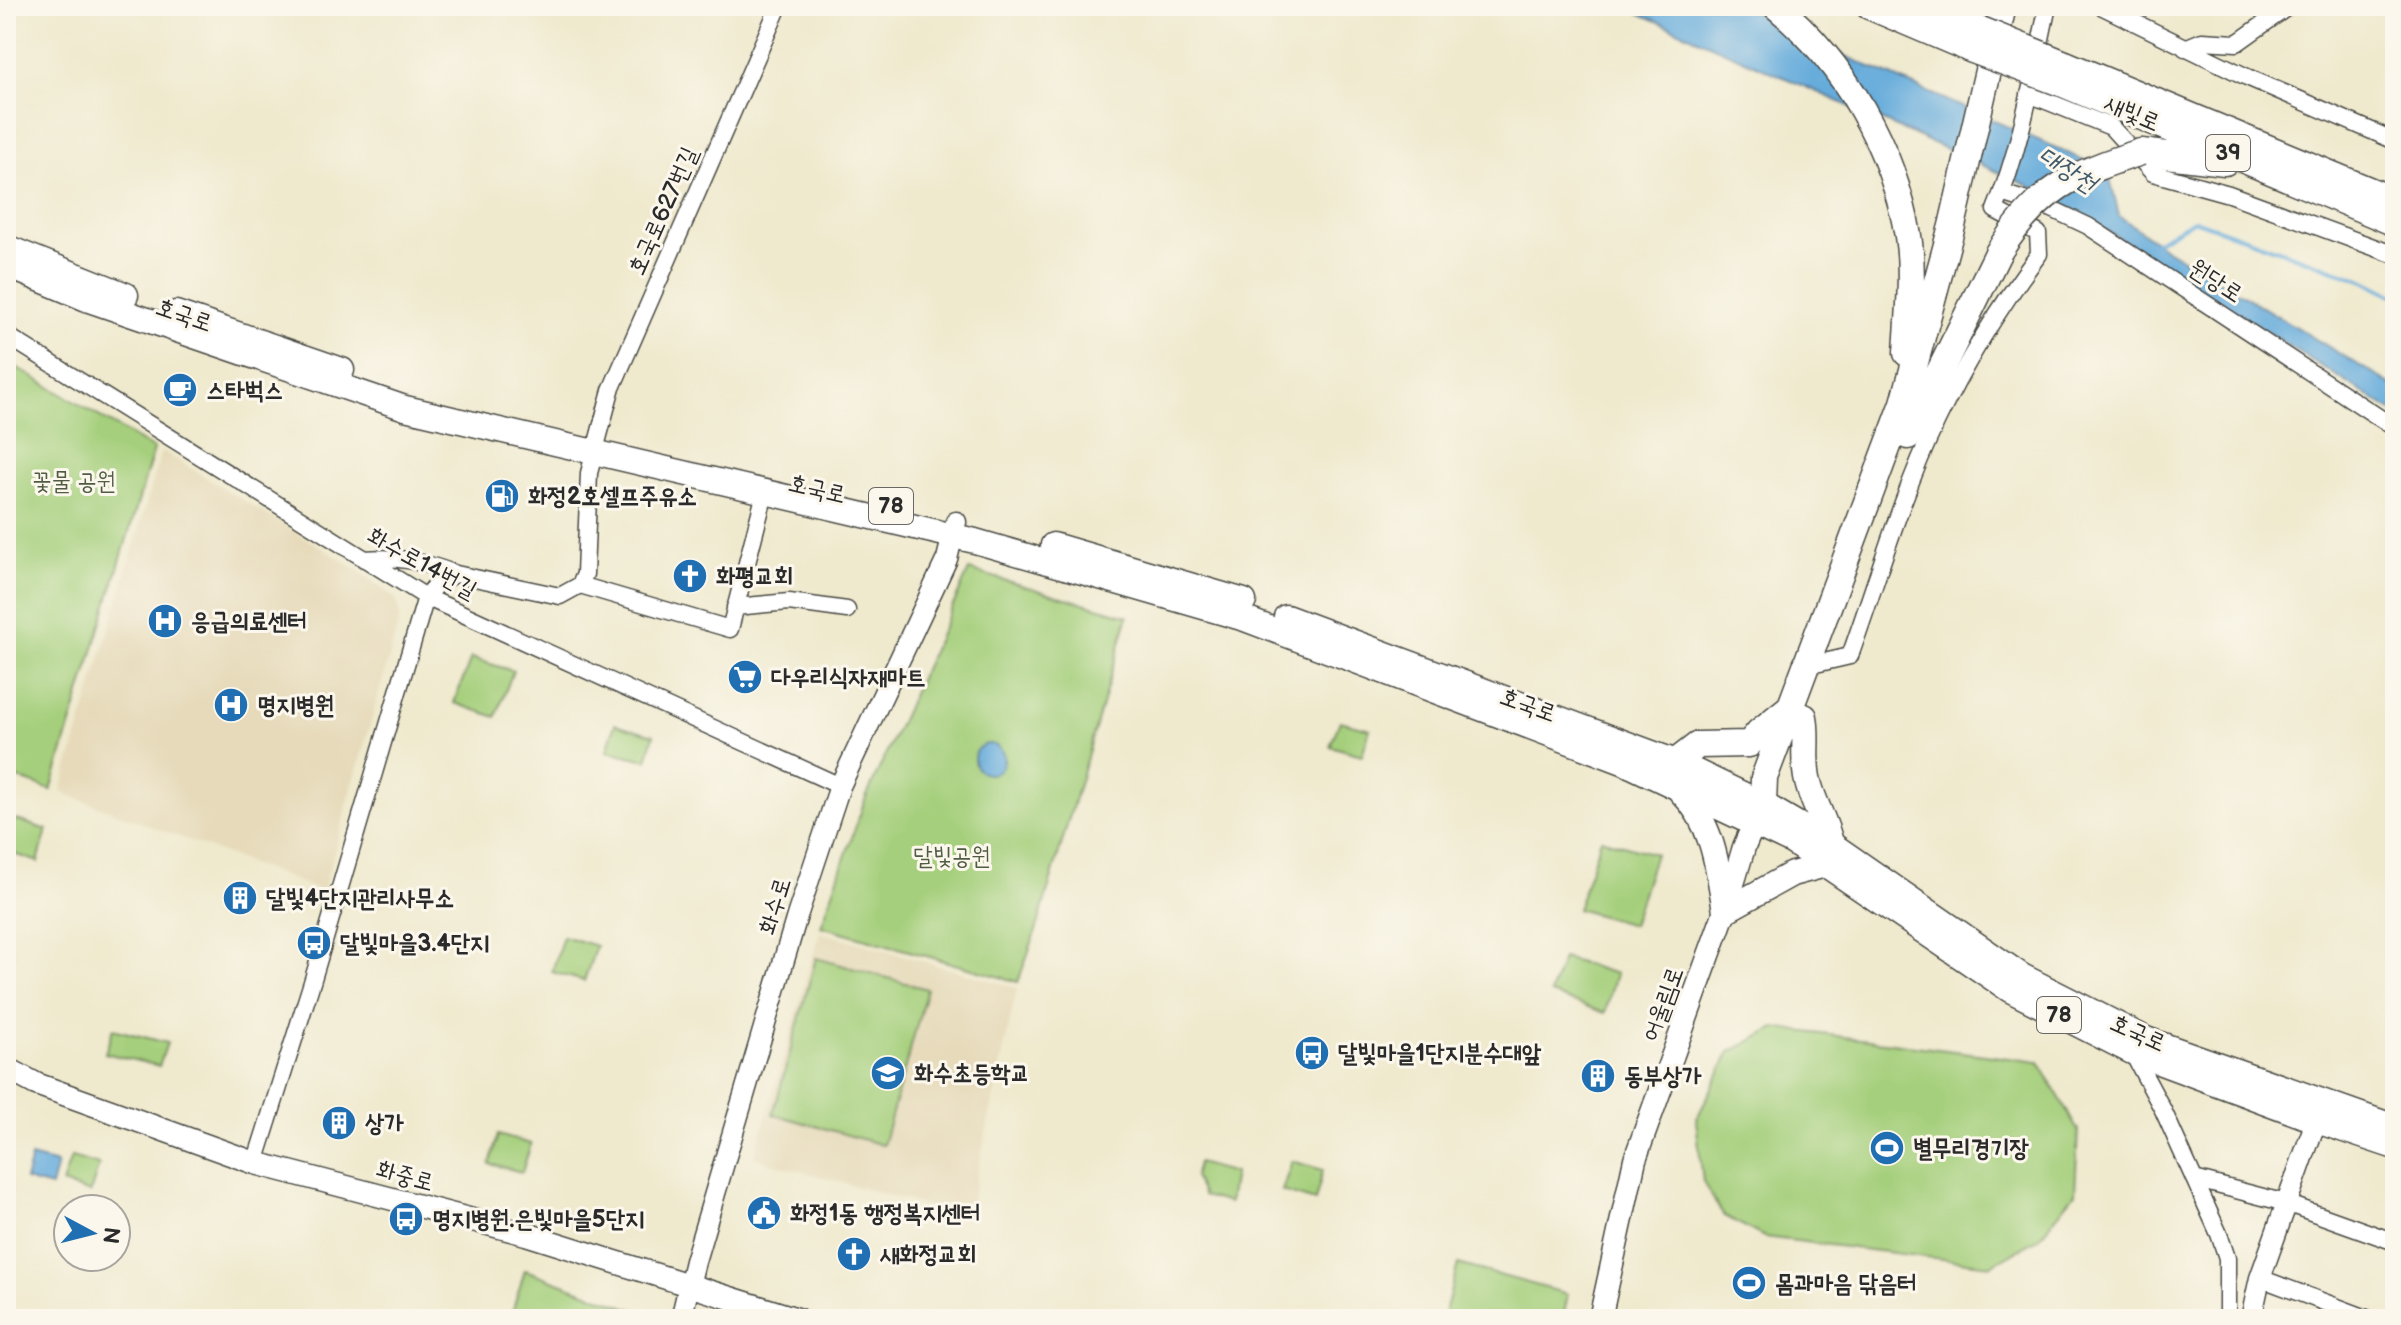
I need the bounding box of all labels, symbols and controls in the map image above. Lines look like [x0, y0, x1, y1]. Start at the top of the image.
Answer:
street label: 새빛로 [2100, 88, 2164, 138]
road number: 39 [2206, 135, 2250, 171]
water label: 대장천 [2032, 140, 2104, 201]
street label: 호국로627번길 [622, 142, 704, 280]
street label: 원당로 [2184, 253, 2248, 309]
street label: 호국로 [152, 292, 216, 338]
cafe icon: 스타벅스 [161, 371, 199, 409]
place label: 스타벅스 [206, 376, 283, 405]
park label: 꽃물 공원 [32, 467, 116, 496]
street label: 호국로 [786, 468, 848, 510]
fuel station icon: 화정2호셀프주유소 [483, 477, 521, 515]
place label: 화정2호셀프주유소 [528, 482, 697, 511]
road number: 78 [869, 488, 913, 524]
street label: 화수로14번길 [362, 521, 482, 605]
church icon: 화평교회 [671, 557, 709, 595]
place label: 화평교회 [716, 562, 793, 591]
hospital icon: 응급의료센터 [146, 602, 184, 640]
place label: 응급의료센터 [191, 607, 307, 636]
supermarket icon: 다우리식자재마트 [726, 658, 764, 696]
place label: 다우리식자재마트 [771, 663, 926, 692]
street label: 호국로 [1496, 681, 1560, 729]
hospital icon: 명지병원 [212, 686, 250, 724]
place label: 명지병원 [257, 691, 334, 720]
park label: 달빛공원 [913, 842, 991, 871]
street label: 화수로 [753, 874, 797, 938]
building icon: 달빛4단지관리사무소 [221, 879, 259, 917]
place label: 달빛4단지관리사무소 [266, 884, 454, 913]
bus stop icon: 달빛마을3.4단지 [295, 924, 333, 962]
place label: 달빛마을3.4단지 [340, 929, 489, 958]
street label: 어울림로 [1636, 963, 1690, 1045]
road number: 78 [2037, 997, 2081, 1033]
street label: 호국로 [2106, 1008, 2170, 1058]
bus stop icon: 달빛마을1단지분수대앞 [1293, 1034, 1331, 1072]
place label: 달빛마을1단지분수대앞 [1338, 1039, 1542, 1068]
school or university icon: 화수초등학교 [869, 1054, 907, 1092]
building icon: 동부상가 [1579, 1057, 1617, 1095]
place label: 화수초등학교 [914, 1059, 1030, 1088]
place label: 동부상가 [1624, 1062, 1702, 1091]
building icon: 상가 [320, 1104, 358, 1142]
place label: 상가 [365, 1109, 404, 1138]
sports icon: 별무리경기장 [1868, 1129, 1906, 1167]
place label: 별무리경기장 [1913, 1134, 2030, 1163]
street label: 화중로 [373, 1154, 437, 1198]
north arrow [52, 1193, 132, 1273]
public building icon: 화정1동 행정복지센터 [745, 1194, 783, 1232]
place label: 화정1동 행정복지센터 [790, 1199, 980, 1228]
bus stop icon: 명지병원.은빛마을5단지 [387, 1200, 425, 1238]
place label: 명지병원.은빛마을5단지 [432, 1205, 644, 1234]
text: N [96, 1225, 125, 1245]
church icon: 새화정교회 [835, 1235, 873, 1273]
place label: 새화정교회 [879, 1240, 977, 1269]
sports icon: 몸과마음 닦음터 [1730, 1264, 1768, 1302]
place label: 몸과마음 닦음터 [1775, 1269, 1917, 1298]

